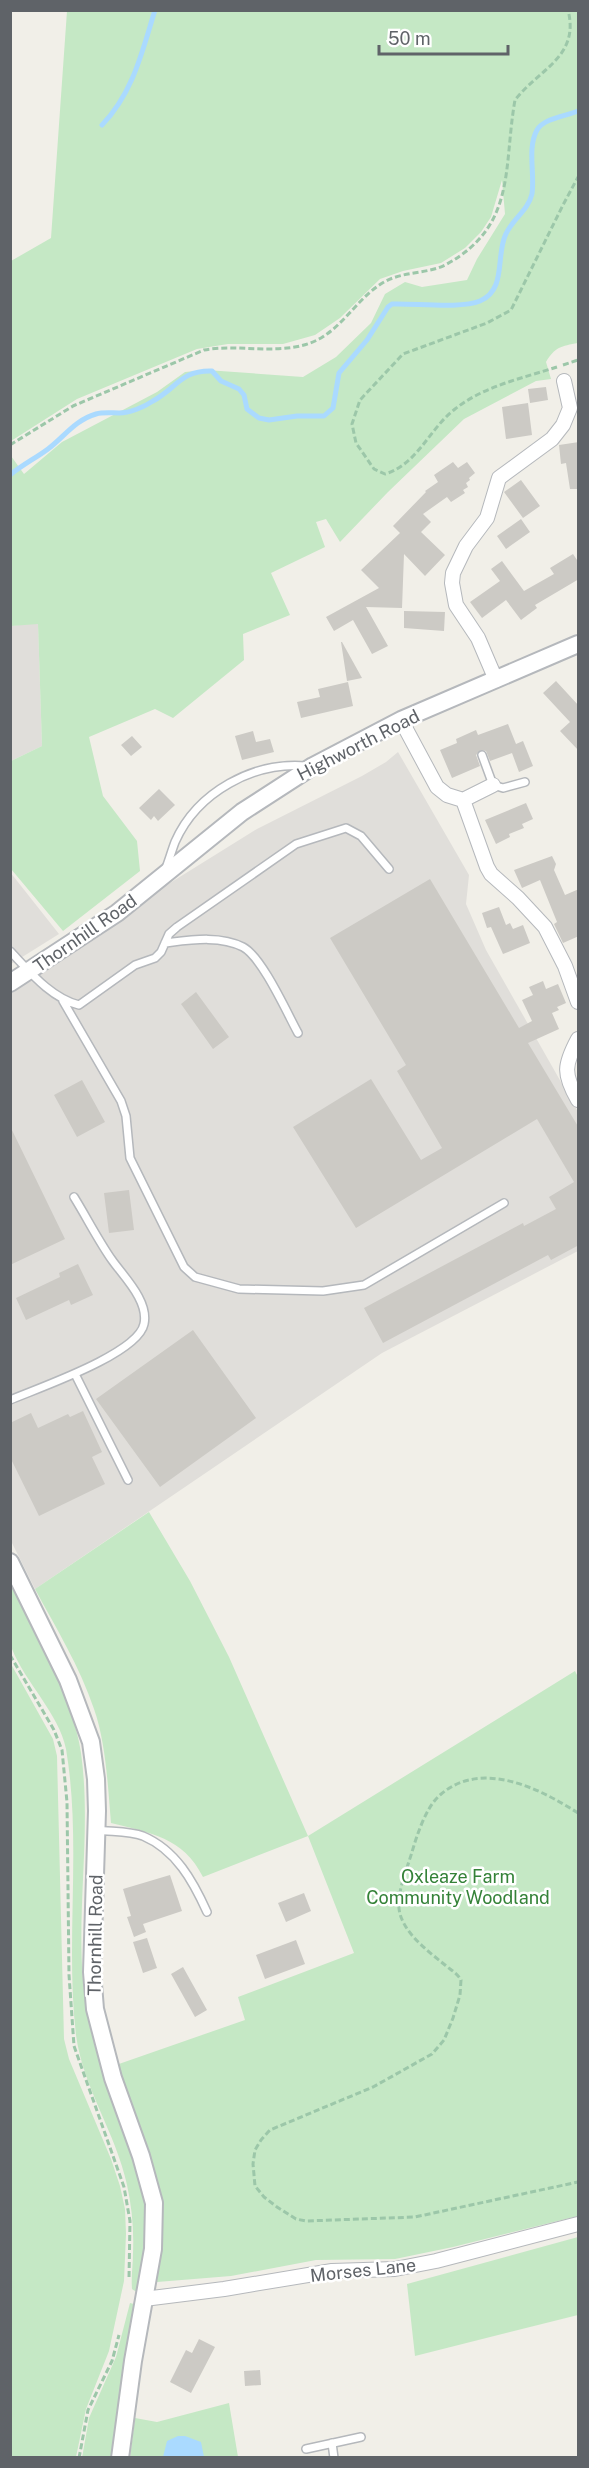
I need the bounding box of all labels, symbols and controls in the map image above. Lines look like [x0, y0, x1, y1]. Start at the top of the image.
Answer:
scale bar [379, 18, 508, 56]
text: 50 m [388, 28, 431, 49]
street label: Highworth Road [293, 705, 423, 785]
street label: Thornhill Road [29, 890, 141, 976]
park label: Oxleaze Farm Community Woodland [366, 1866, 550, 1908]
street label: Thornhill Road [83, 1874, 107, 1996]
street label: Morses Lane [309, 2254, 417, 2286]

